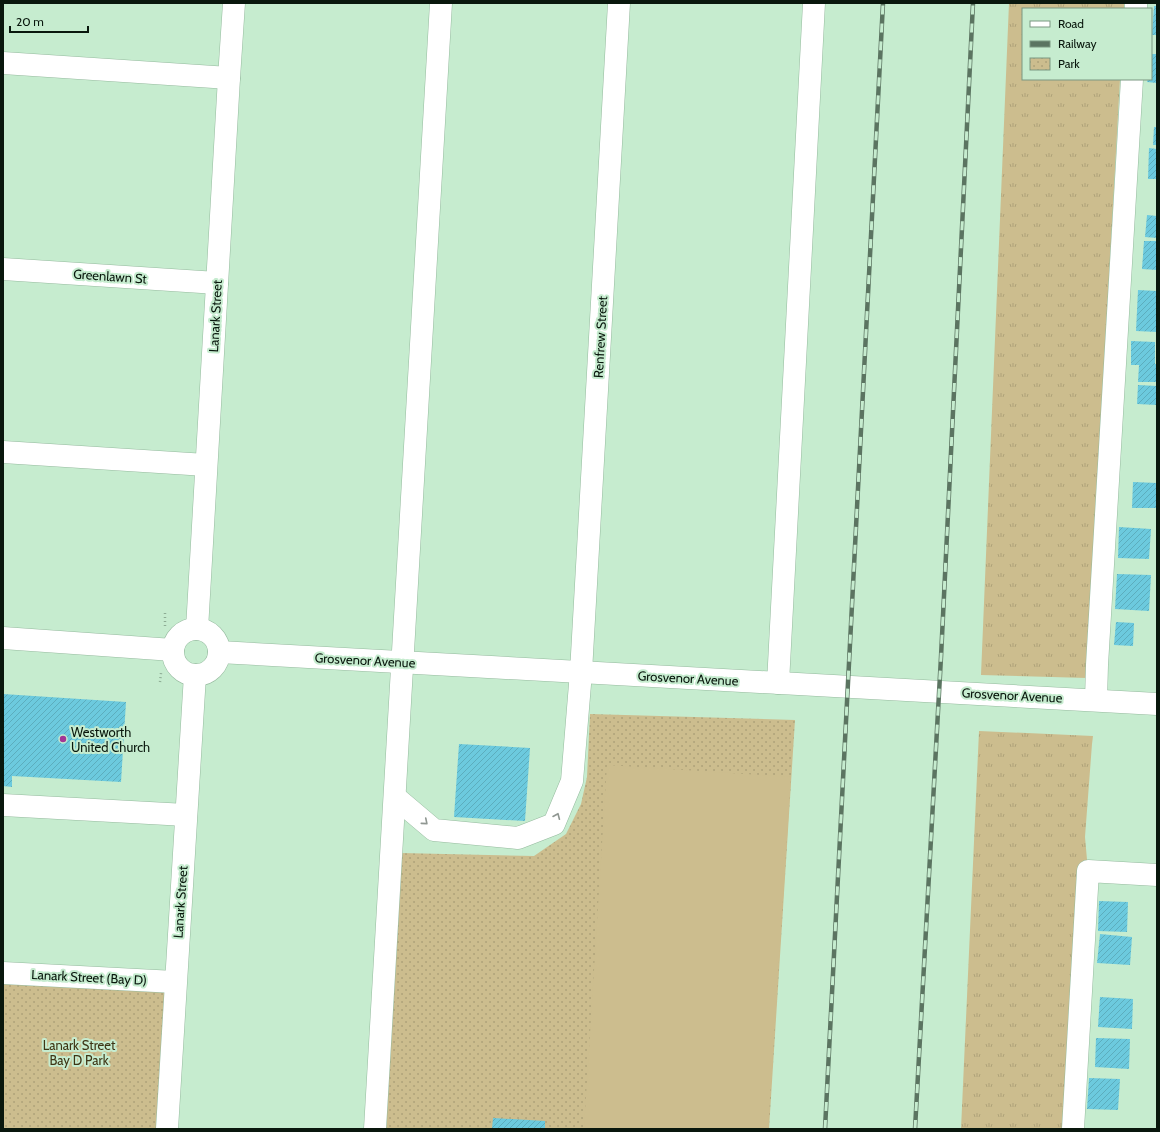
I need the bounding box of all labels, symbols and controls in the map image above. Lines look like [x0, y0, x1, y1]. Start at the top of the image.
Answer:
scale bar [10, 8, 88, 34]
legend [1022, 8, 1152, 80]
text: 20 m [16, 14, 44, 29]
text: Road [1058, 16, 1084, 31]
text: Railway [1058, 36, 1096, 51]
text: Park [1058, 56, 1080, 71]
street label: Greenlawn St [73, 265, 148, 287]
street label: Lanark Street [205, 279, 225, 353]
street label: Renfrew Street [590, 295, 610, 378]
street label: Grosvenor Avenue [314, 649, 416, 671]
street label: Grosvenor Avenue [637, 667, 739, 689]
street label: Grosvenor Avenue [961, 684, 1063, 706]
place label: Westworth United Church [71, 724, 150, 755]
marker: Westworth United Church [58, 734, 68, 744]
one-way arrow [553, 812, 561, 819]
one-way arrow [420, 818, 427, 825]
street label: Lanark Street [169, 865, 191, 939]
street label: Lanark Street (Bay D) [31, 966, 147, 988]
park label: Lanark Street Bay D Park [43, 1037, 116, 1068]

